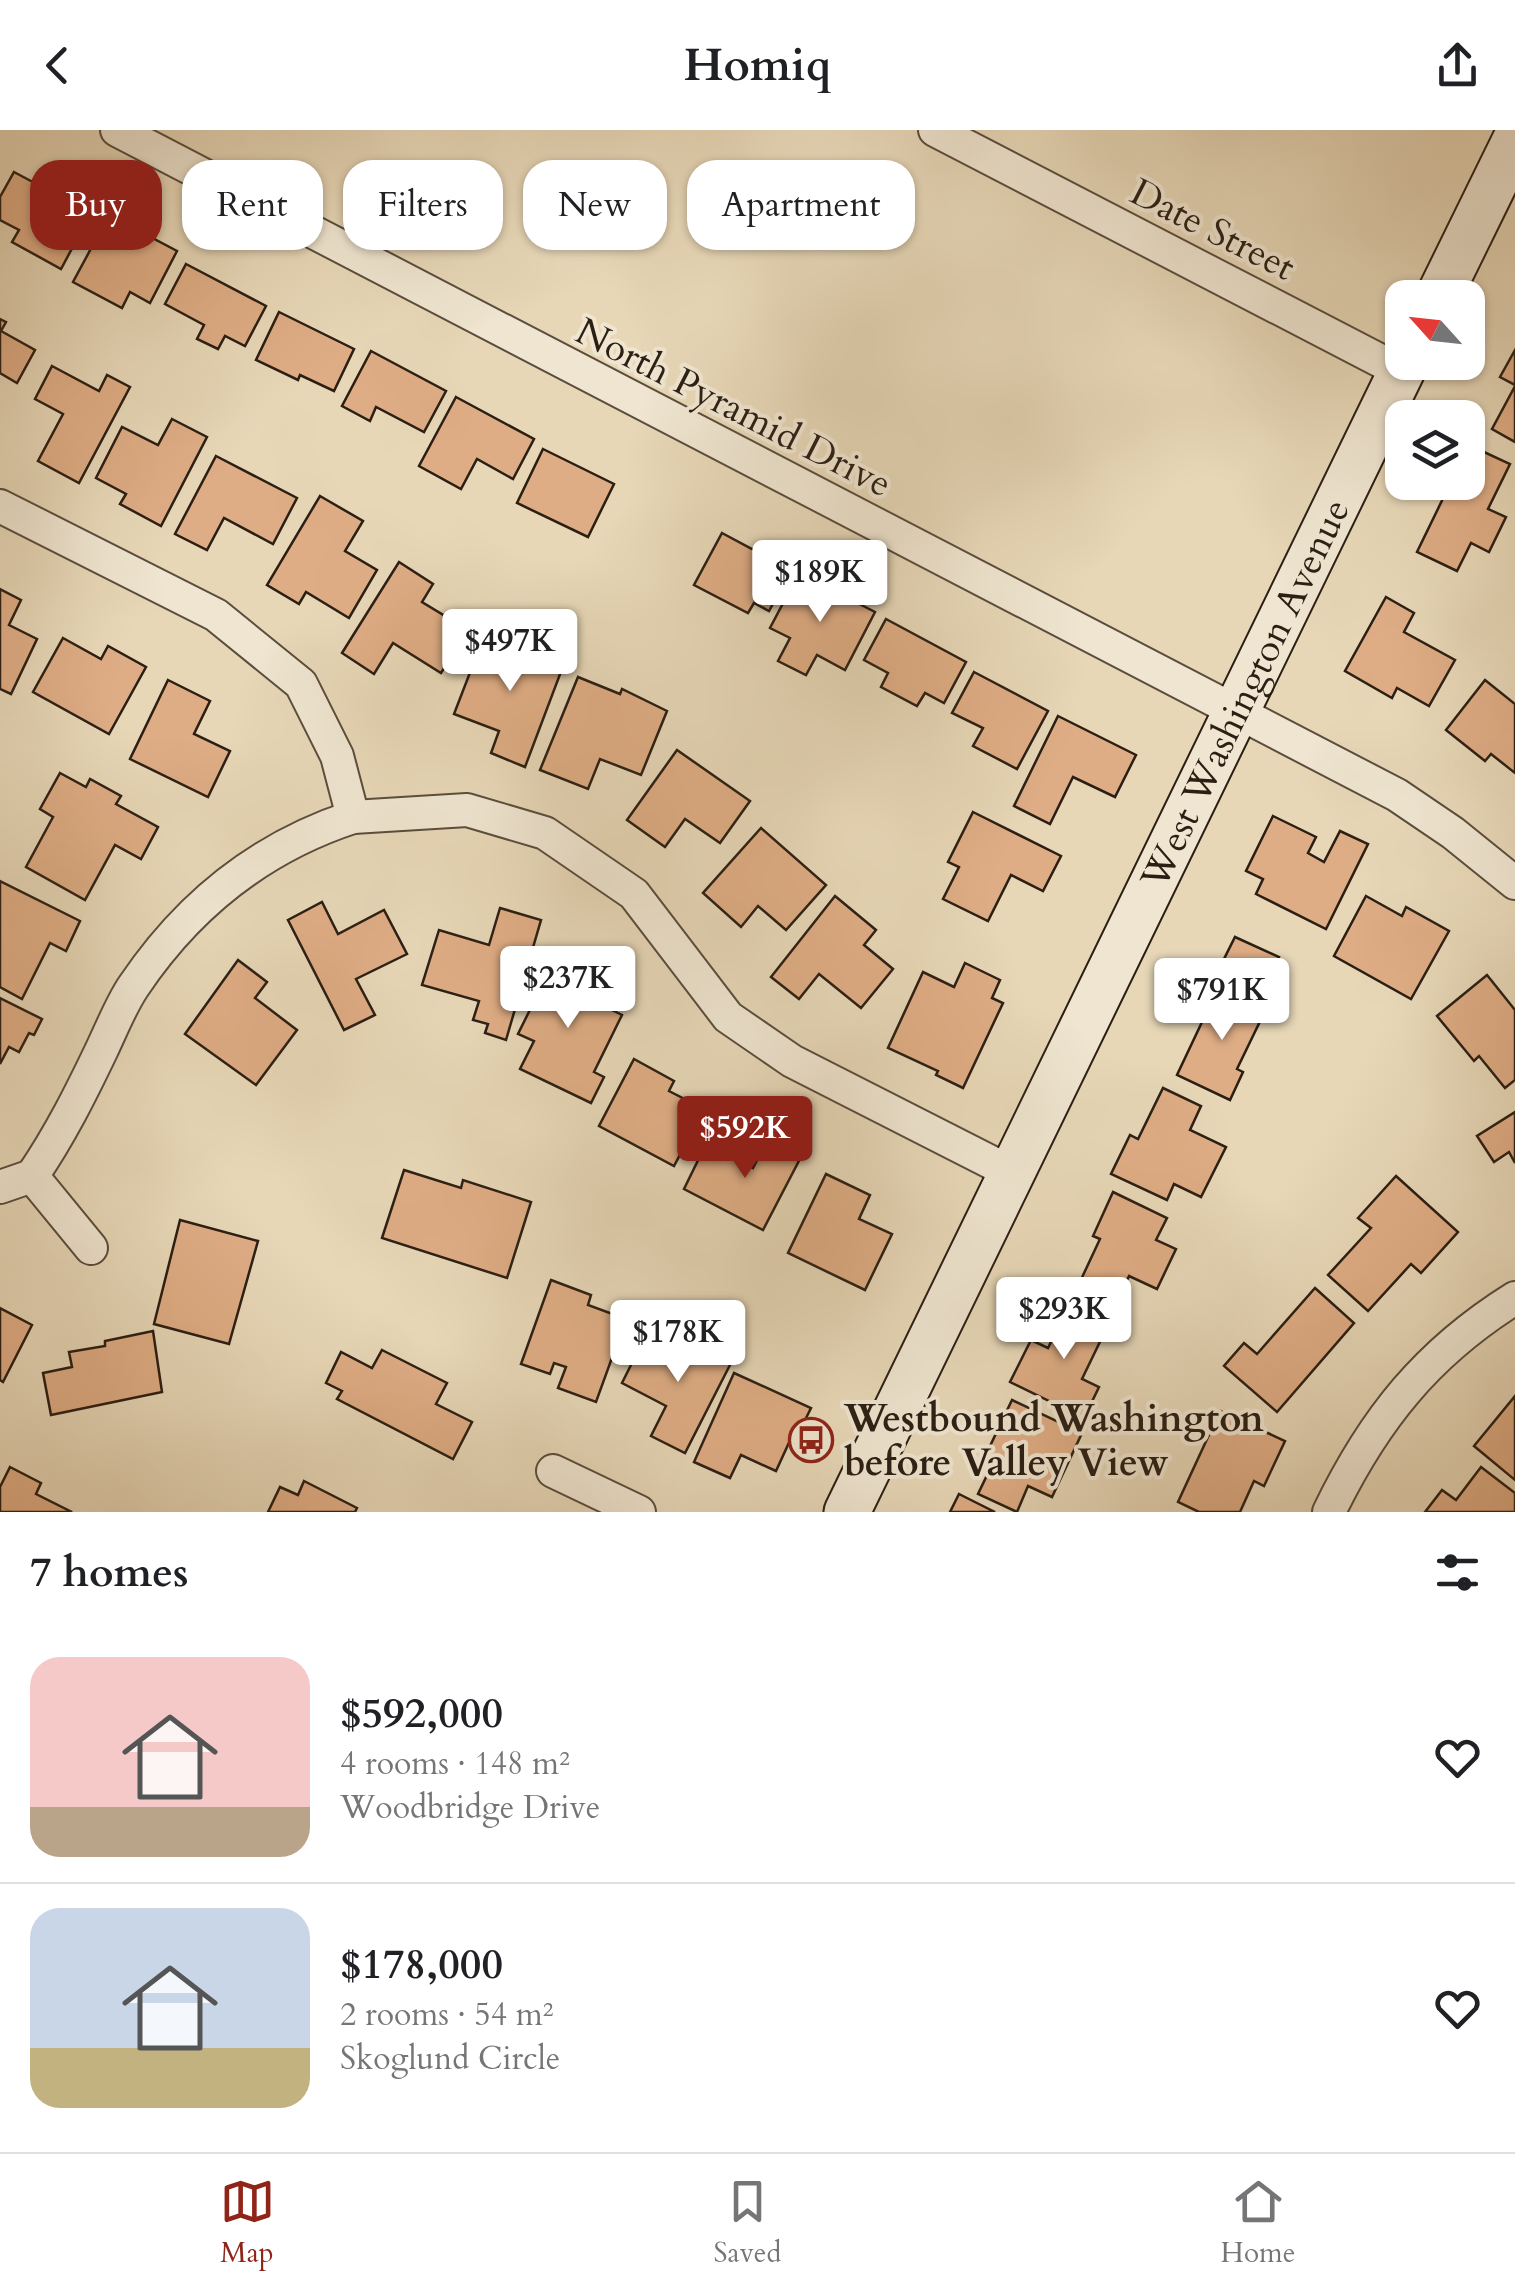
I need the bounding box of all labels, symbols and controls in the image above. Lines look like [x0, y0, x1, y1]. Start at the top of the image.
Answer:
text: Homiq [684, 35, 831, 96]
icon: back [30, 38, 85, 93]
icon: share [1430, 38, 1485, 93]
chip: Buy [30, 160, 162, 250]
chip: Rent [182, 160, 323, 250]
chip: Filters [343, 160, 503, 250]
chip: New [523, 160, 667, 250]
chip: Apartment [687, 160, 915, 250]
street label: Date Street [1121, 166, 1304, 294]
north arrow [1385, 280, 1485, 380]
map controls [1385, 280, 1485, 500]
street label: North Pyramid Drive [567, 306, 900, 510]
button: layers [1385, 400, 1485, 500]
street label: West Washington Avenue [1128, 490, 1363, 898]
pin: $189K [750, 540, 890, 625]
text: $189K [774, 550, 866, 594]
pin: $497K [440, 609, 580, 694]
text: $497K [464, 619, 556, 663]
pin: $237K [498, 946, 638, 1031]
text: $237K [522, 956, 614, 1000]
pin: $791K [1152, 958, 1292, 1043]
text: $791K [1176, 968, 1268, 1012]
pin: $592K [675, 1096, 815, 1181]
text: $592K [699, 1106, 791, 1150]
pin: $293K [994, 1277, 1134, 1362]
text: $293K [1018, 1287, 1110, 1331]
pin: $178K [608, 1300, 748, 1385]
text: $178K [632, 1310, 724, 1354]
place label: Westbound Washington before Valley View [843, 1393, 1265, 1489]
bus stop icon: Westbound Washington before Valley View [788, 1417, 834, 1463]
text: 7 homes [30, 1544, 188, 1601]
icon: filters [1430, 1545, 1485, 1600]
text: $592,000 [340, 1685, 503, 1742]
icon: home [110, 1697, 230, 1817]
icon: heart [1430, 1730, 1485, 1785]
text: 4 rooms · 148 m² [340, 1742, 570, 1786]
text: Woodbridge Drive [340, 1786, 600, 1830]
text: $178,000 [340, 1936, 503, 1993]
icon: home [110, 1948, 230, 2068]
icon: heart [1430, 1981, 1485, 2036]
text: 2 rooms · 54 m² [340, 1993, 553, 2037]
text: Skoglund Circle [340, 2037, 560, 2081]
tab: Map [220, 2174, 275, 2272]
tab: Saved [714, 2174, 781, 2272]
tab: Home [1221, 2174, 1295, 2272]

